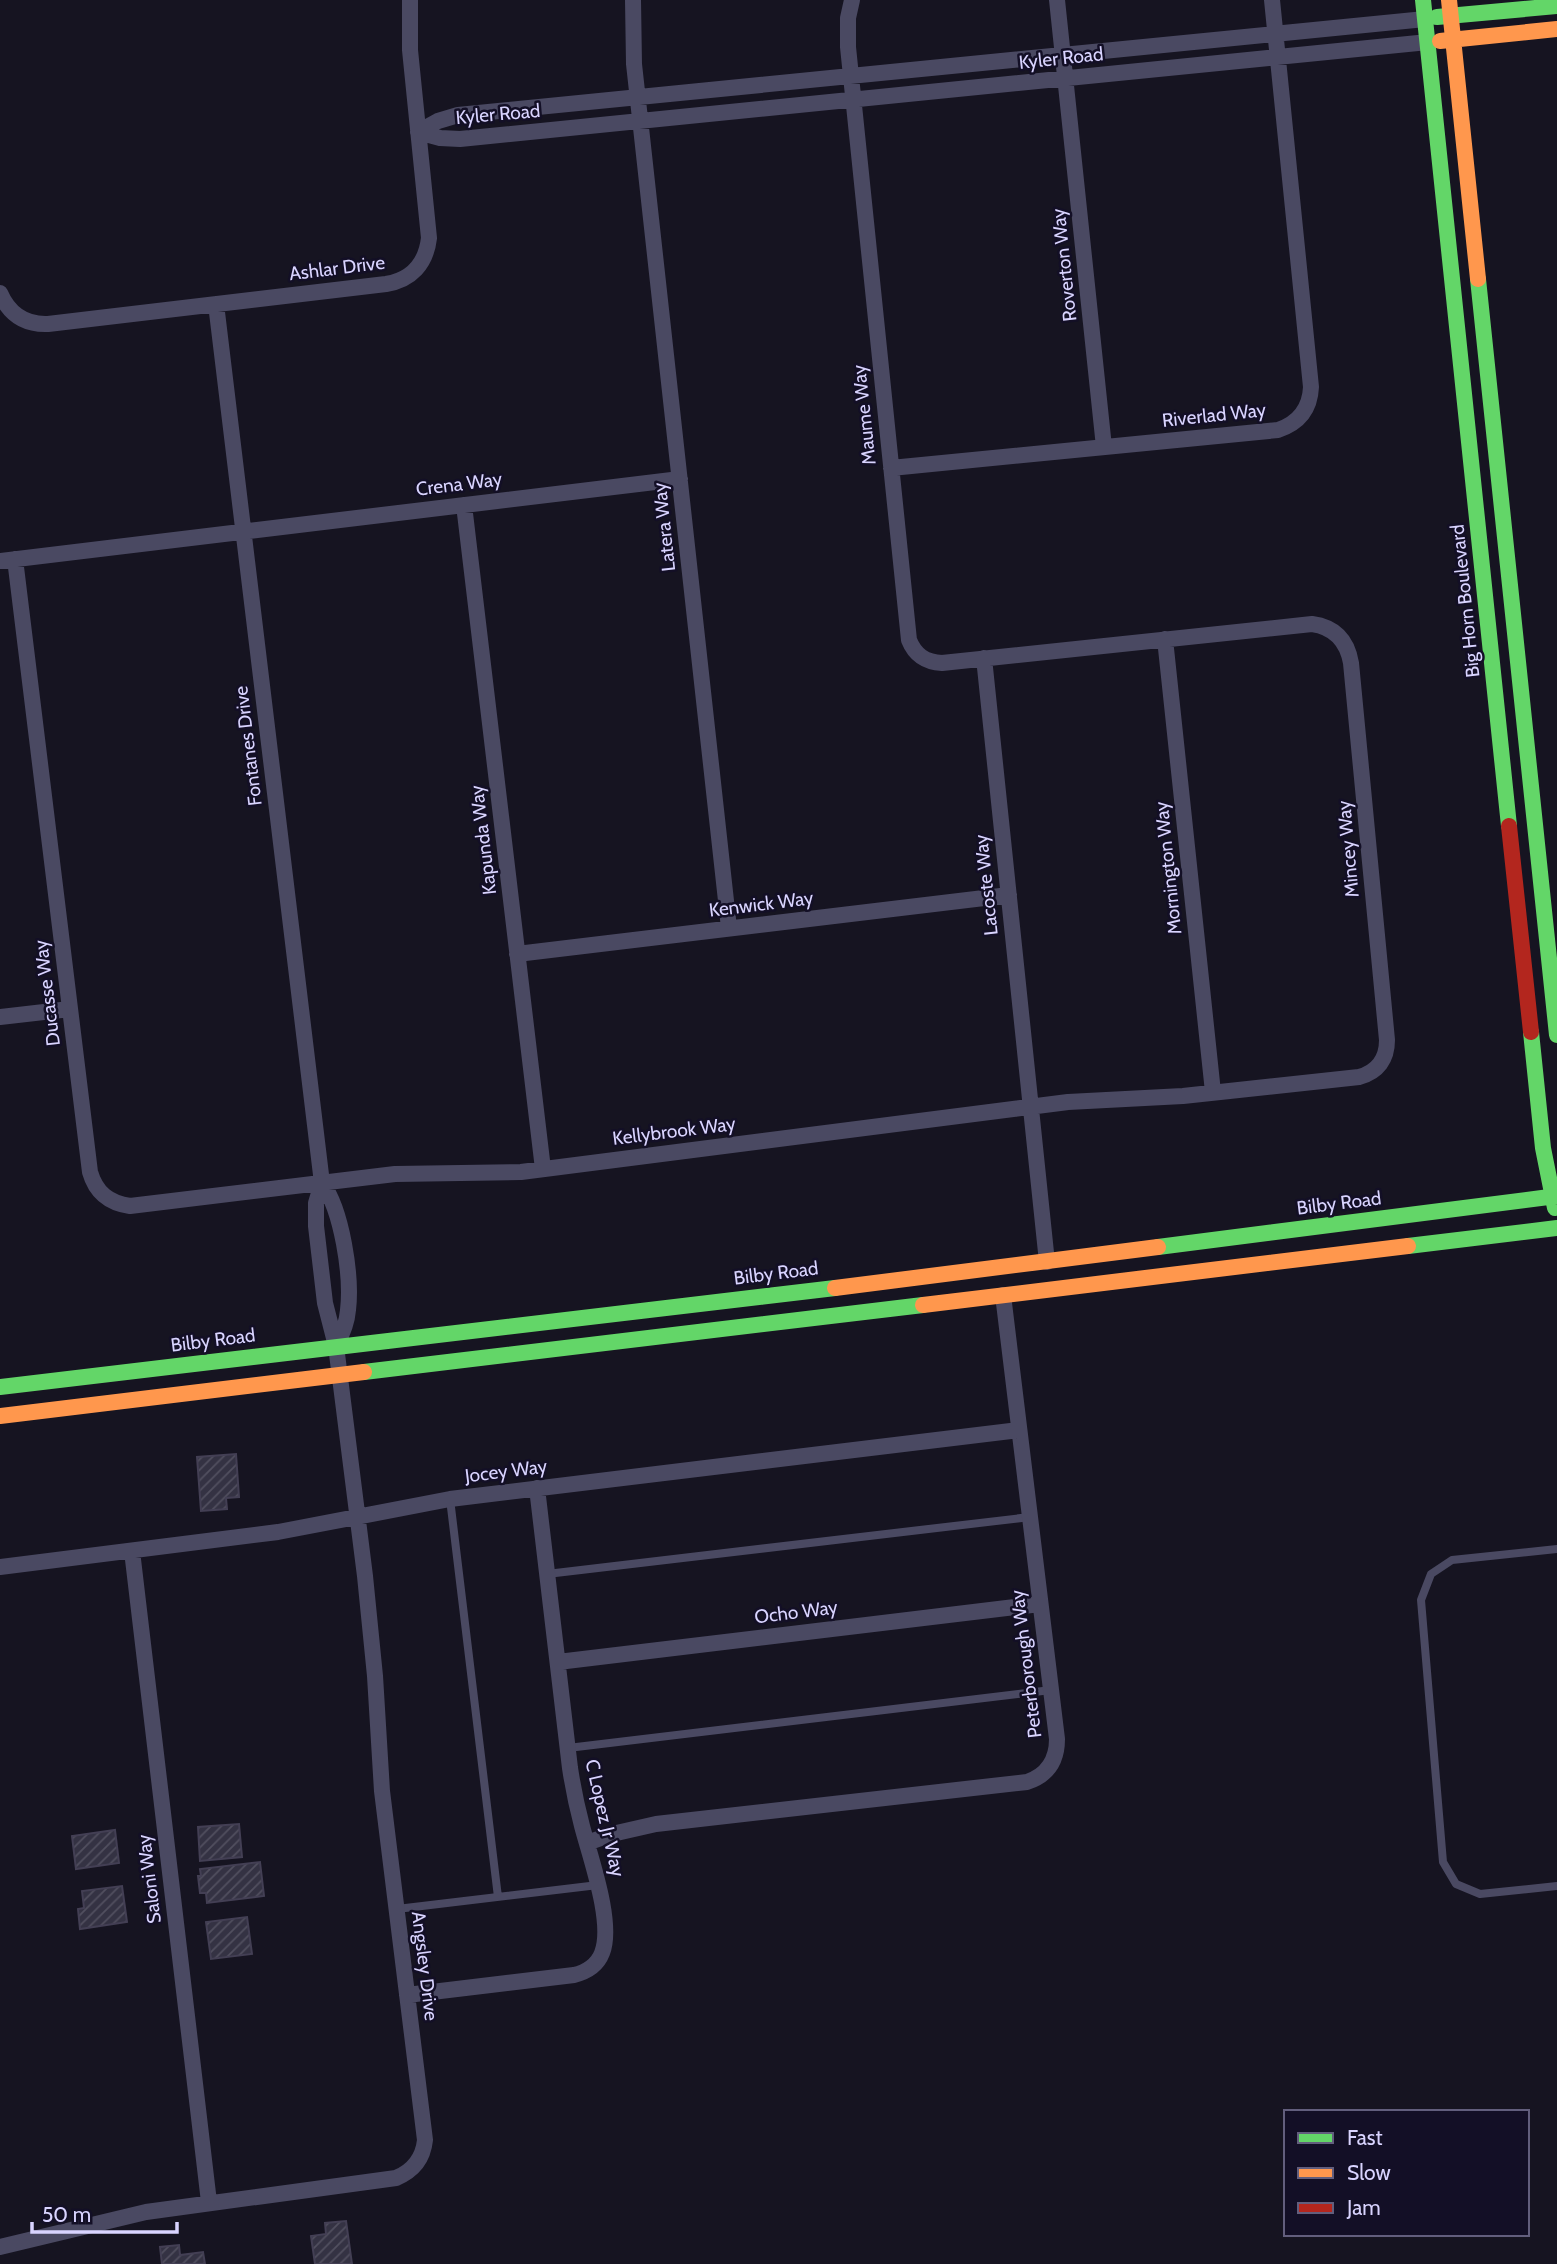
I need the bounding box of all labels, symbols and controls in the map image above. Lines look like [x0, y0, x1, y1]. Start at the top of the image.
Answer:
street label: Kyler Road [1018, 42, 1104, 74]
street label: Kyler Road [455, 99, 541, 129]
street label: Roverton Way [1047, 207, 1081, 323]
street label: Ashlar Drive [288, 251, 386, 285]
street label: Maume Way [847, 363, 881, 466]
street label: Riverlad Way [1161, 398, 1267, 432]
street label: Crena Way [415, 467, 504, 501]
street label: Latera Way [648, 481, 680, 573]
street label: Big Horn Boulevard [1446, 523, 1484, 679]
street label: Fontanes Drive [229, 684, 267, 807]
street label: Kapunda Way [465, 783, 501, 896]
street label: Mincey Way [1332, 799, 1364, 899]
street label: Mornington Way [1150, 800, 1186, 936]
street label: Lacoste Way [969, 833, 1003, 937]
street label: Kenwick Way [707, 886, 815, 922]
street label: Ducasse Way [29, 938, 65, 1047]
street label: Kellybrook Way [611, 1112, 737, 1150]
street label: Bilby Road [1295, 1186, 1383, 1220]
street label: Bilby Road [732, 1256, 820, 1290]
street label: Bilby Road [169, 1323, 257, 1357]
street label: Jocey Way [463, 1455, 549, 1488]
street label: Peterborough Way [1005, 1588, 1047, 1739]
street label: Ocho Way [753, 1595, 839, 1629]
street label: C Lopez Jr Way [580, 1757, 630, 1879]
street label: Saloni Way [132, 1833, 166, 1925]
street label: Angsley Drive [407, 1910, 443, 2022]
legend [1284, 2110, 1529, 2236]
text: Fast [1347, 2125, 1383, 2150]
text: Slow [1347, 2160, 1391, 2185]
scale bar [32, 2190, 177, 2234]
text: Jam [1346, 2195, 1381, 2220]
text: 50 m [42, 2202, 91, 2227]

